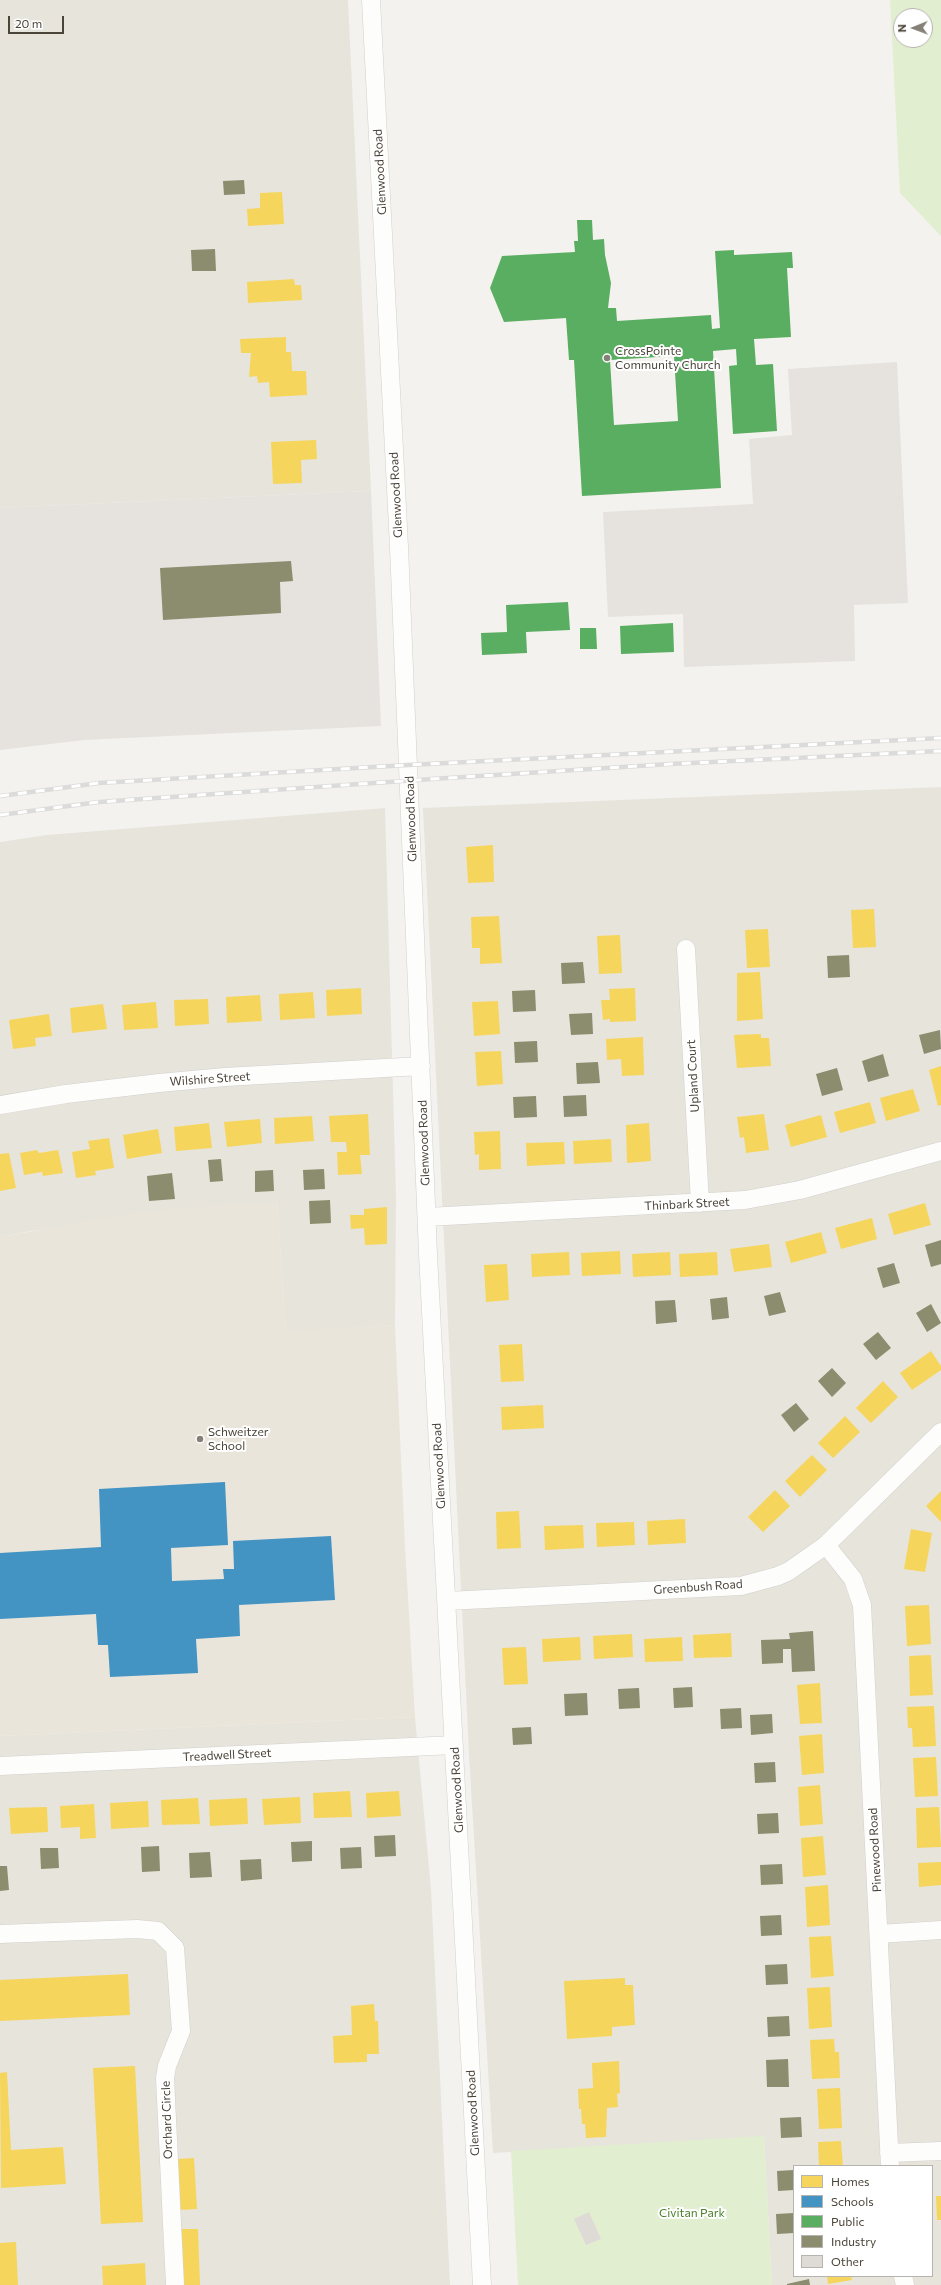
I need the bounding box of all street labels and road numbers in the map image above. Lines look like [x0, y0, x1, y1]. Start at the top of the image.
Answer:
street label: Glenwood Road [371, 129, 389, 215]
street label: Glenwood Road [387, 452, 405, 538]
street label: Glenwood Road [402, 776, 420, 862]
street label: Upland Court [684, 1039, 702, 1113]
street label: Wilshire Street [169, 1069, 251, 1089]
street label: Glenwood Road [415, 1100, 433, 1186]
street label: Thinbark Street [644, 1195, 730, 1213]
street label: Glenwood Road [430, 1423, 448, 1509]
street label: Greenbush Road [653, 1577, 743, 1597]
street label: Treadwell Street [182, 1745, 272, 1765]
street label: Glenwood Road [448, 1747, 466, 1833]
street label: Pinewood Road [866, 1807, 884, 1893]
street label: Glenwood Road [464, 2070, 482, 2156]
street label: Orchard Circle [158, 2081, 176, 2159]

